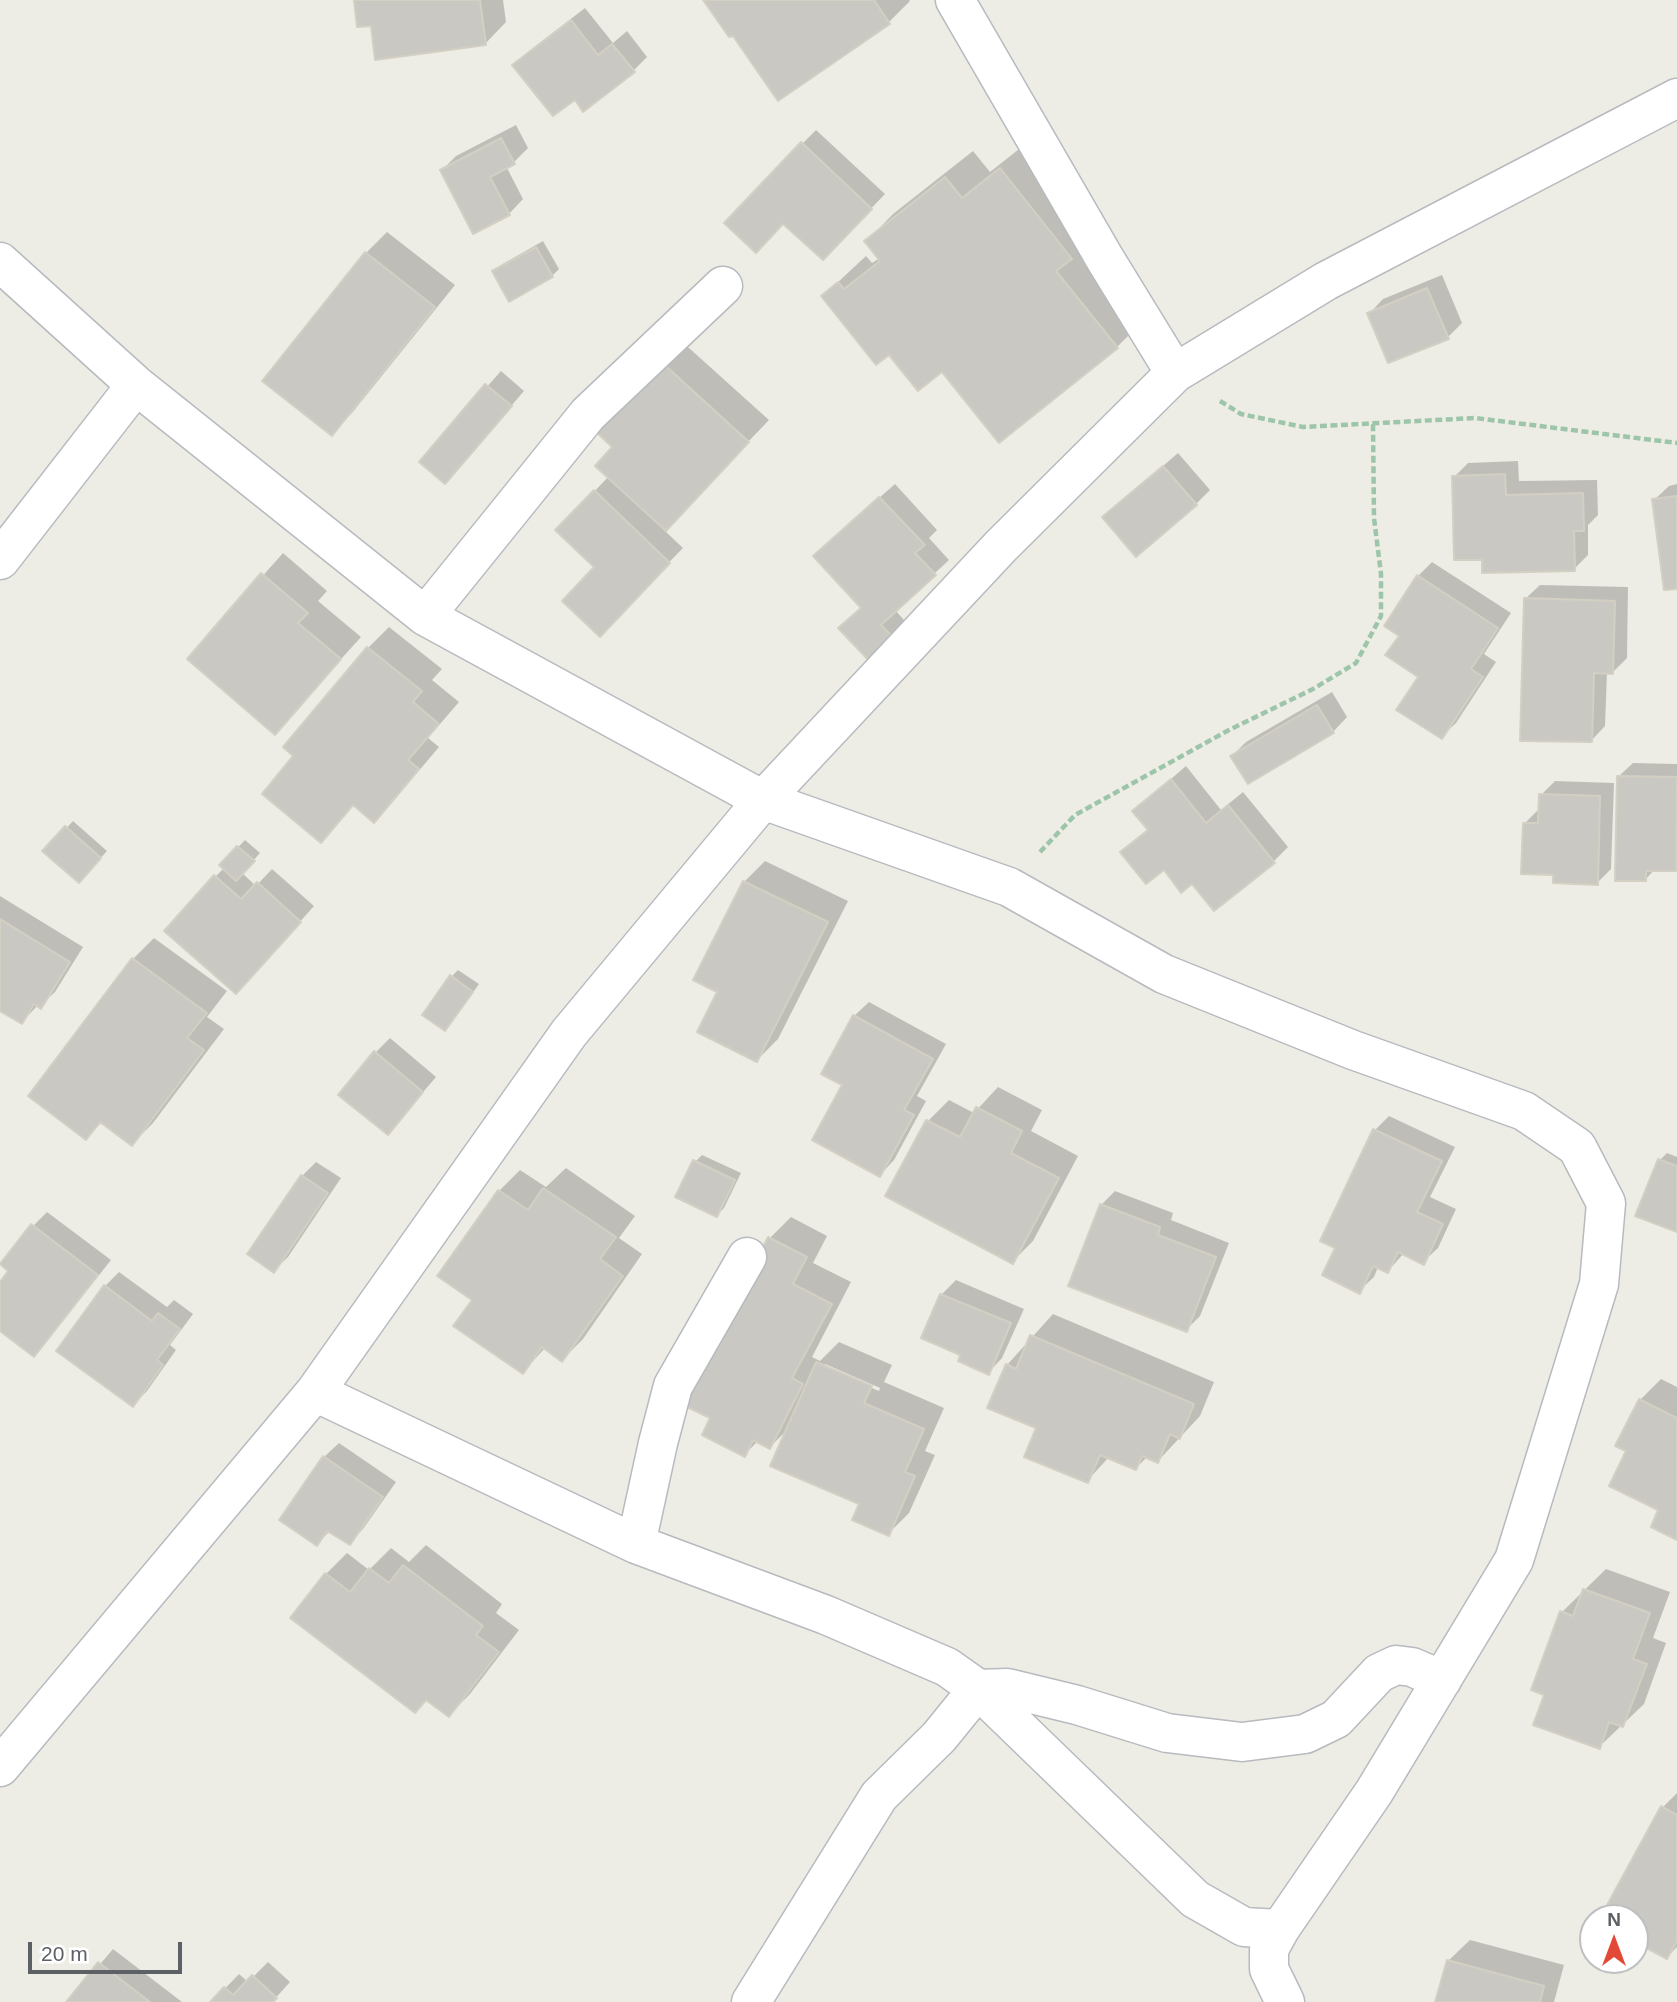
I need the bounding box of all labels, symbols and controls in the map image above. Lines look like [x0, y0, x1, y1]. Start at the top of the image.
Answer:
north arrow [1579, 1904, 1649, 1974]
text: N [1607, 1909, 1621, 1930]
scale bar [32, 1928, 186, 1972]
text: 20 m [41, 1942, 88, 1965]

